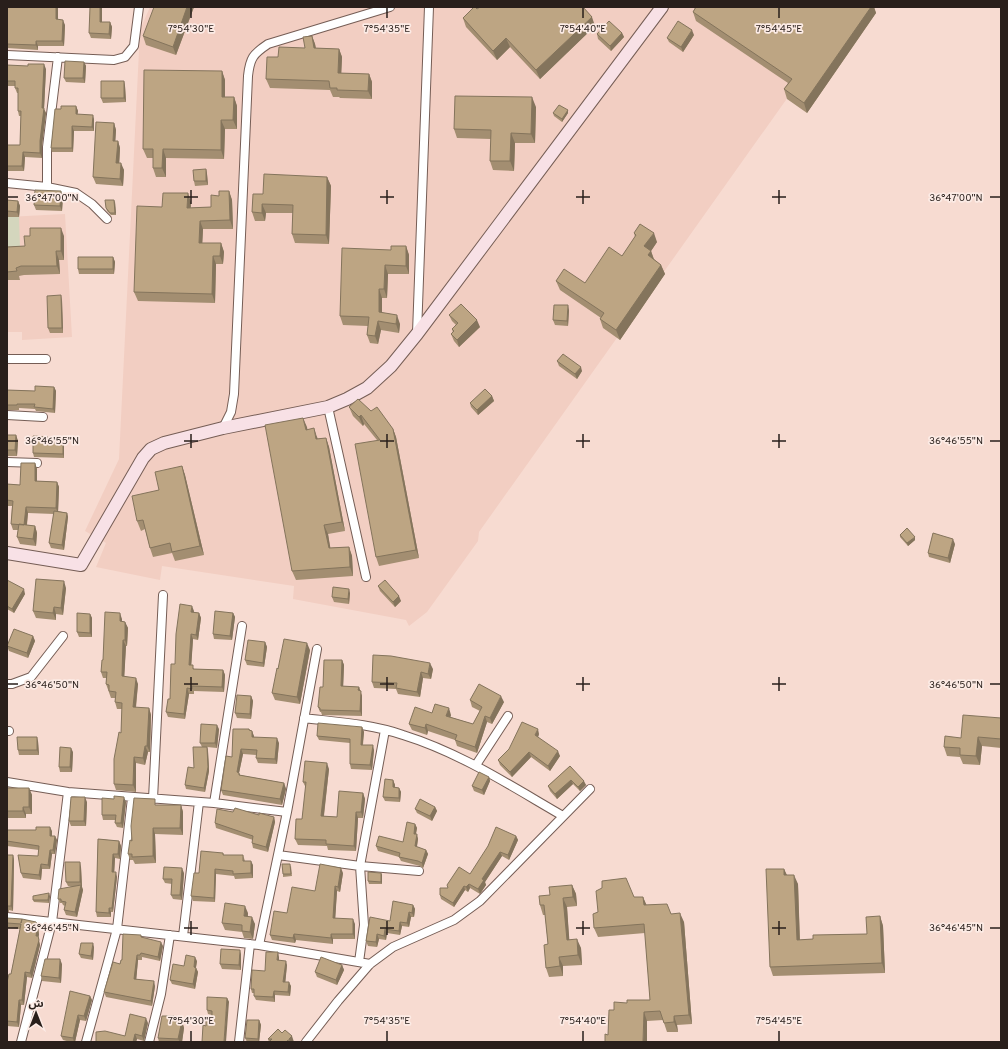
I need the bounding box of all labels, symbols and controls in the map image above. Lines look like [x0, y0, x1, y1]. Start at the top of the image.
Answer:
text: 7°54'30"E [168, 23, 214, 36]
text: 7°54'35"E [364, 23, 410, 36]
text: 7°54'40"E [560, 23, 606, 36]
text: 7°54'45"E [756, 23, 802, 36]
text: 36°47'00"N [25, 192, 79, 205]
text: 36°47'00"N [929, 192, 983, 205]
text: 36°46'55"N [25, 435, 79, 448]
text: 36°46'55"N [929, 435, 983, 448]
text: 36°46'50"N [25, 679, 79, 692]
text: 36°46'50"N [929, 679, 983, 692]
text: 36°46'45"N [25, 922, 79, 935]
text: 36°46'45"N [929, 922, 983, 935]
north arrow [16, 993, 56, 1033]
text: ش [28, 997, 44, 1011]
text: 7°54'30"E [168, 1015, 214, 1028]
text: 7°54'35"E [364, 1015, 410, 1028]
text: 7°54'40"E [560, 1015, 606, 1028]
text: 7°54'45"E [756, 1015, 802, 1028]

